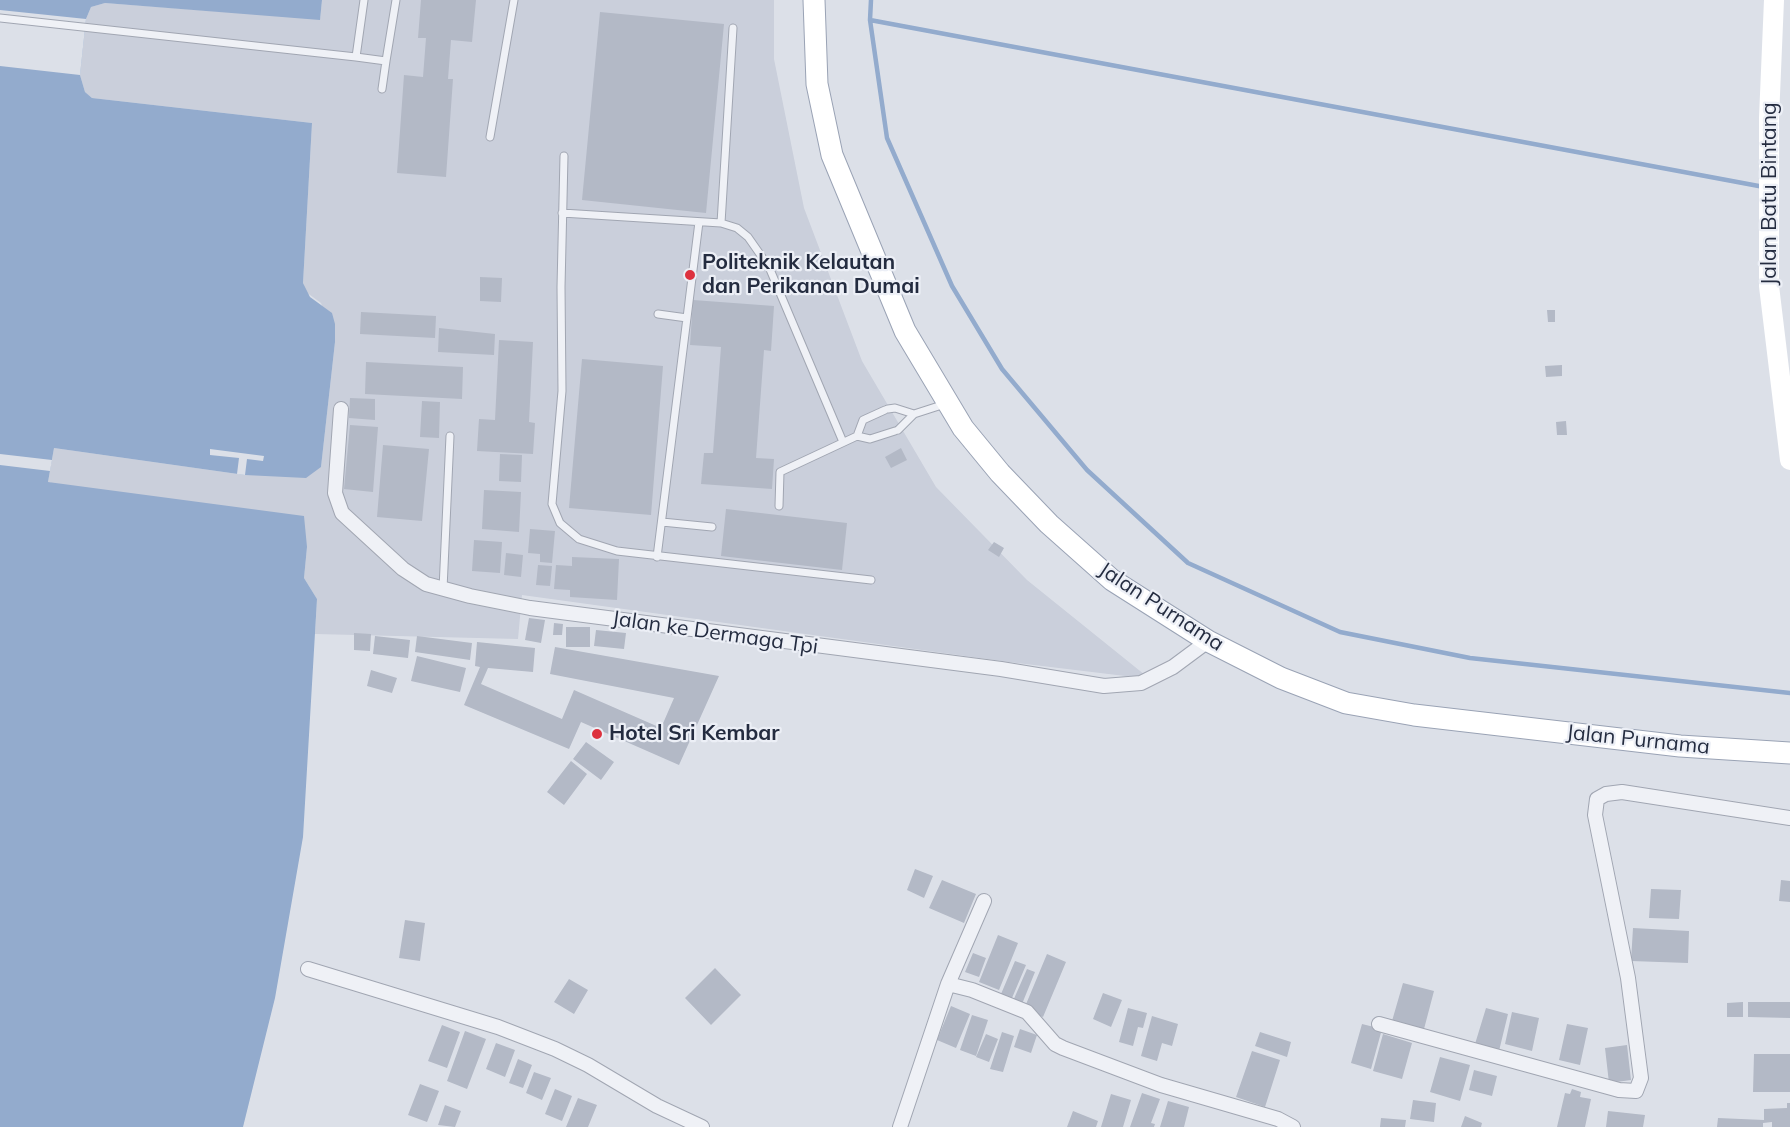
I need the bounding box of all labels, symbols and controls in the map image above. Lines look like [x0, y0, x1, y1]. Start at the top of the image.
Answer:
street label: Jalan Batu Bintang [1757, 102, 1783, 286]
place label: Politeknik Kelautan dan Perikanan Dumai [702, 250, 920, 300]
marker: Politeknik Kelautan dan Perikanan Dumai [683, 268, 697, 282]
street label: Jalan Purnama [1094, 557, 1228, 657]
street label: Jalan ke Dermaga Tpi [610, 606, 820, 660]
street label: Jalan Purnama [1565, 720, 1711, 760]
place label: Hotel Sri Kembar [609, 721, 780, 747]
marker: Hotel Sri Kembar [590, 727, 604, 741]

